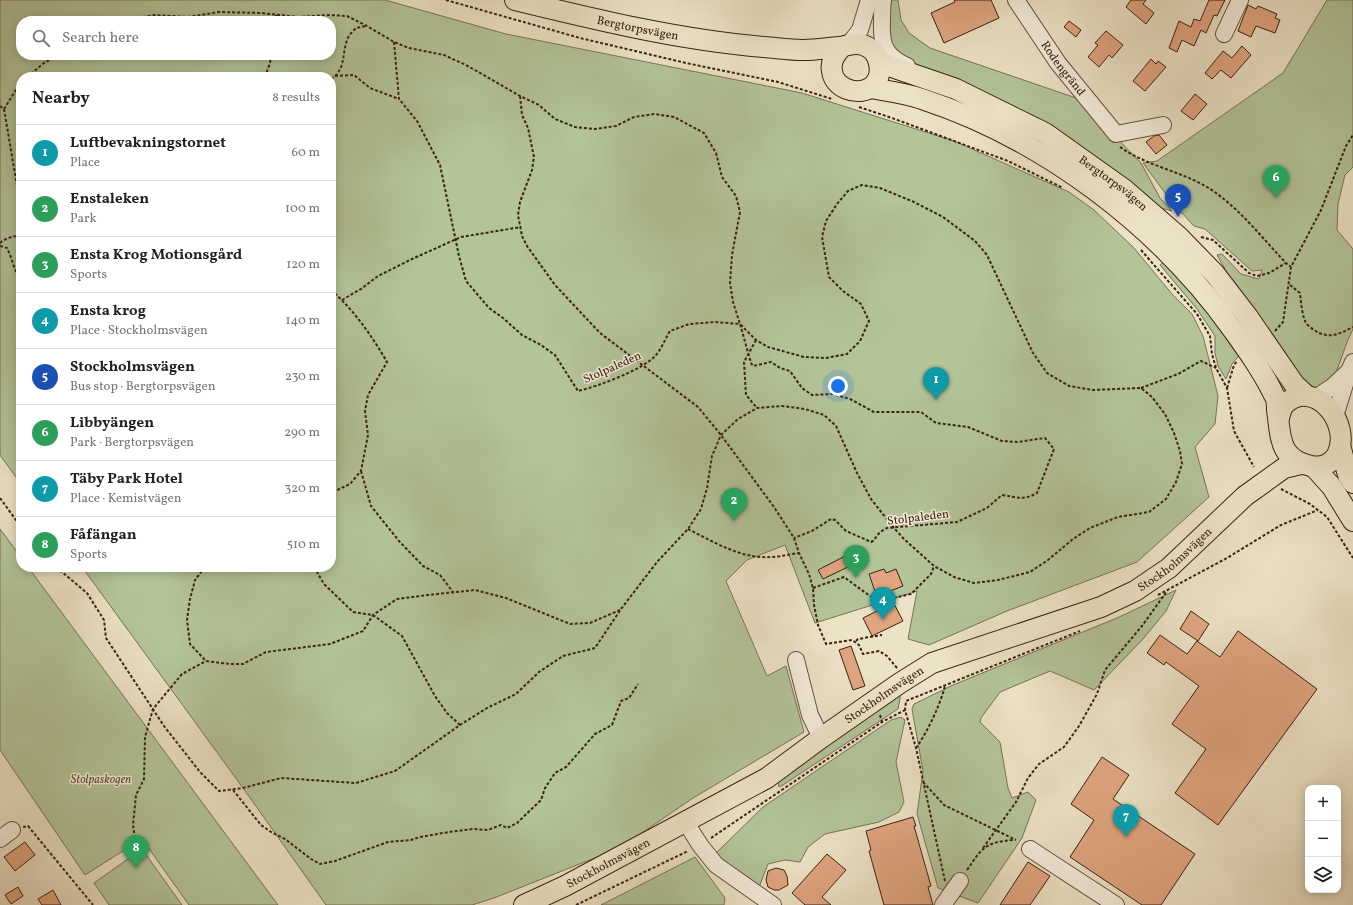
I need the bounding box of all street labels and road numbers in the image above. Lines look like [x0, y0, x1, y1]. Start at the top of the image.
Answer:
street label: Bergtorpsvägen [595, 13, 680, 45]
street label: Rodengränd [1036, 38, 1089, 100]
street label: Bergtorpsvägen [1075, 152, 1151, 215]
street label: Stolpaleden [581, 348, 644, 388]
street label: Stolpaleden [886, 506, 950, 530]
street label: Stockholmsvägen [1135, 524, 1216, 596]
street label: Stockholmsvägen [842, 663, 927, 728]
street label: Stockholmsvägen [564, 835, 653, 893]

